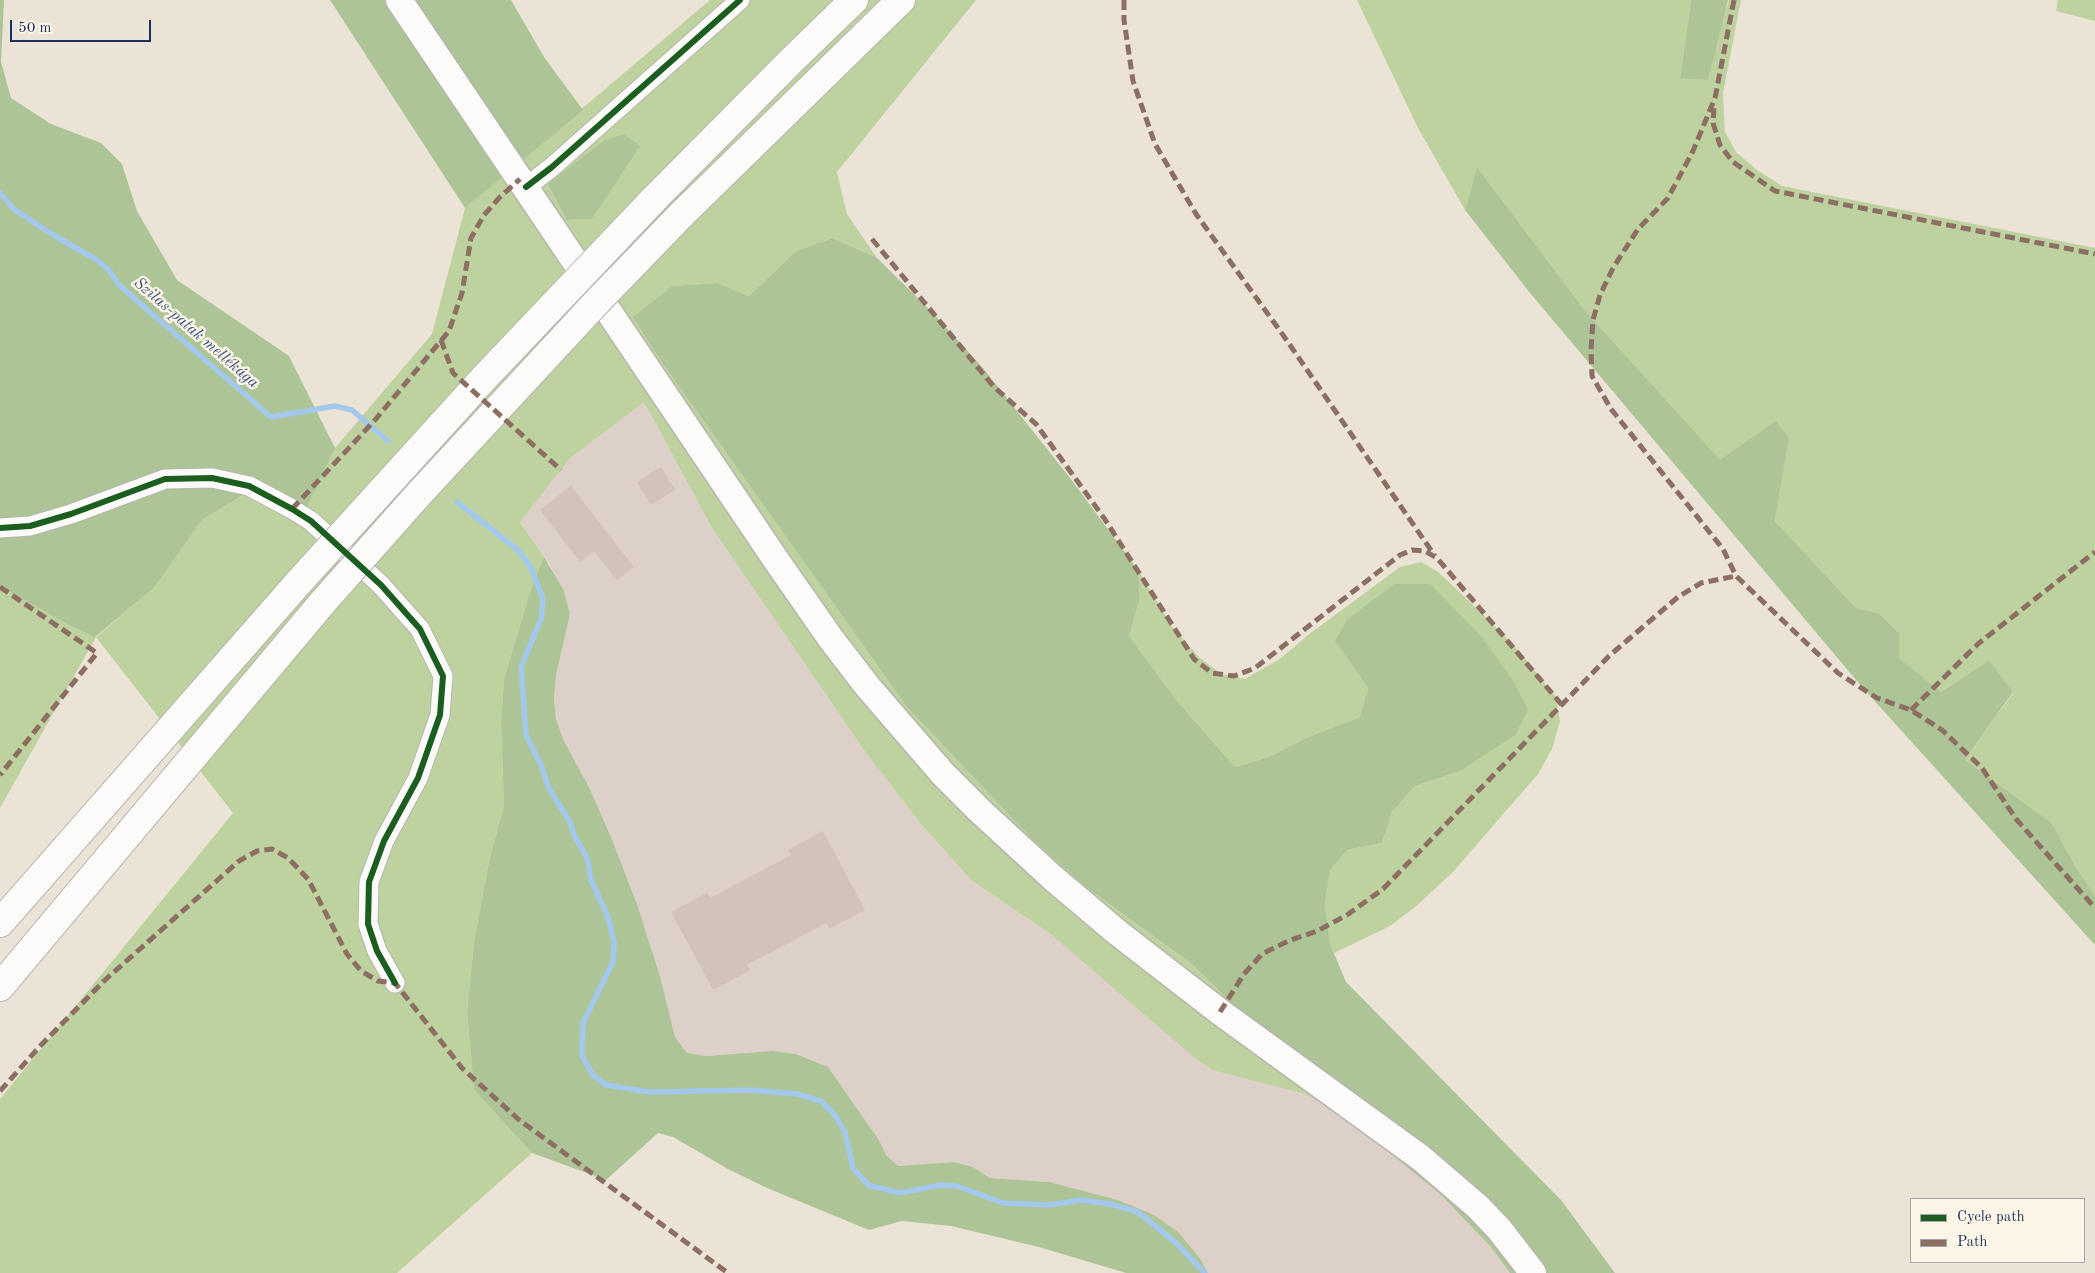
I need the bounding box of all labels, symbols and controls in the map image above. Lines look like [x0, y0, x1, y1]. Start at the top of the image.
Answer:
scale bar [12, 10, 154, 42]
text: 50 m [18, 21, 52, 36]
water label: Szilas-patak mellékága [130, 273, 262, 393]
legend [1910, 1198, 2085, 1263]
text: Cycle path [1957, 1210, 2025, 1225]
text: Path [1957, 1235, 1987, 1250]

